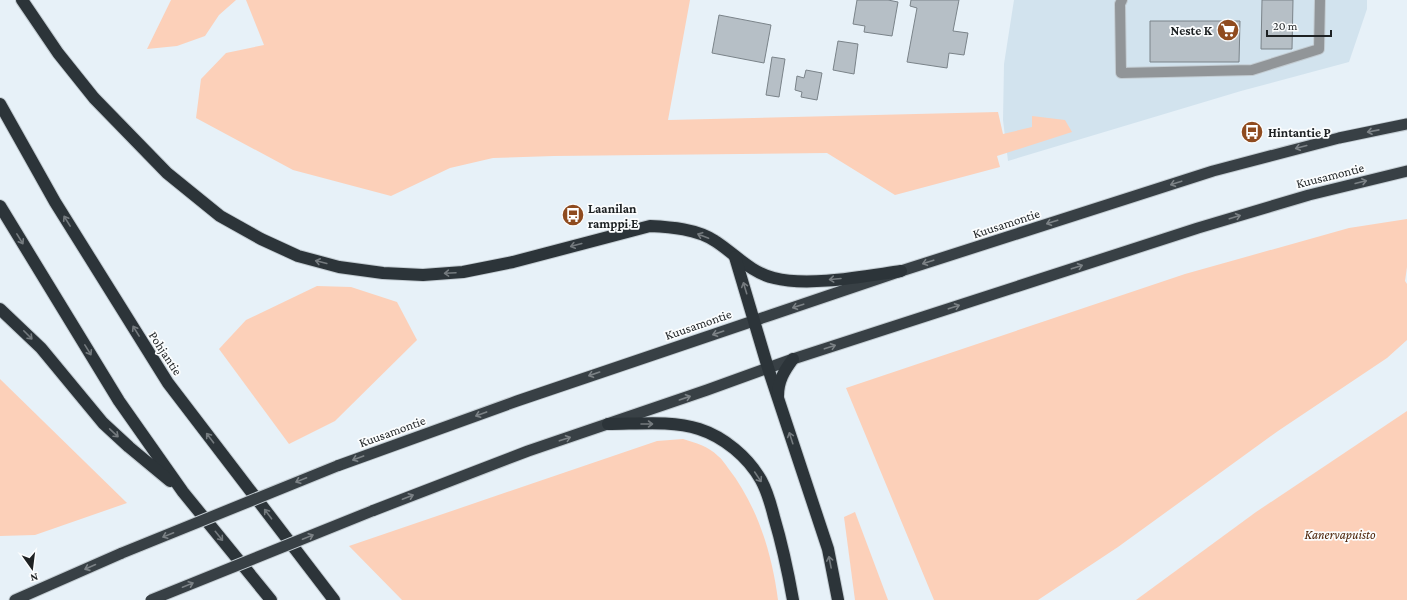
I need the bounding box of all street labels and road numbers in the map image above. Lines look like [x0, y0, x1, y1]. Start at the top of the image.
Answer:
street label: Kuusamontie [1295, 160, 1366, 191]
street label: Kuusamontie [971, 206, 1042, 241]
street label: Kuusamontie [663, 306, 734, 343]
street label: Pohjantie [145, 328, 185, 379]
street label: Kuusamontie [357, 412, 428, 450]

